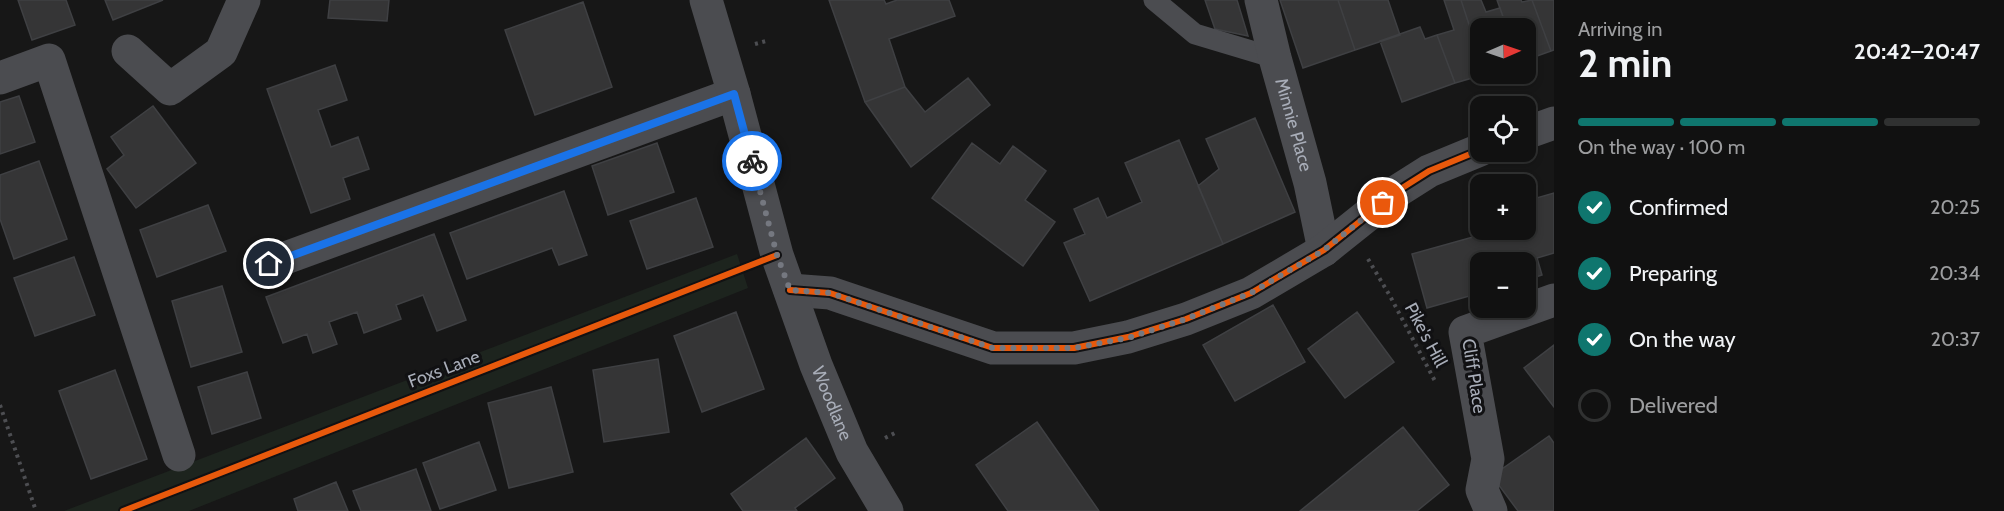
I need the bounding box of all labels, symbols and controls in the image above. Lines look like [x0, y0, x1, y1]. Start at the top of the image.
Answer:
text: Arriving in [1578, 17, 1662, 41]
north arrow [1470, 18, 1536, 84]
map controls [1470, 18, 1536, 318]
text: 20:42–20:47 [1854, 38, 1980, 65]
text: 2 min [1578, 39, 1672, 87]
street label: Minnie Place [1270, 76, 1317, 174]
button: locate [1470, 96, 1536, 162]
courier [722, 131, 782, 191]
text: On the way · 100 m [1578, 135, 1745, 159]
icon: bike [736, 145, 769, 178]
button: + [1470, 174, 1536, 240]
pin [1357, 177, 1408, 228]
icon: bag [1366, 186, 1399, 219]
icon: check [1578, 191, 1611, 224]
text: Confirmed [1629, 194, 1728, 221]
text: 20:25 [1930, 195, 1980, 219]
pin [243, 238, 294, 289]
icon: home [252, 247, 285, 280]
button: − [1470, 252, 1536, 318]
icon: check [1578, 257, 1611, 290]
text: Preparing [1629, 260, 1717, 287]
text: 20:34 [1929, 261, 1980, 285]
street label: Pike's Hill [1400, 299, 1452, 372]
icon: check [1578, 323, 1611, 356]
text: On the way [1629, 326, 1736, 353]
text: 20:37 [1931, 327, 1980, 351]
street label: Cliff Place [1457, 337, 1491, 415]
street label: Foxs Lane [405, 345, 483, 393]
street label: Woodlane [807, 363, 857, 444]
text: Delivered [1629, 392, 1718, 419]

